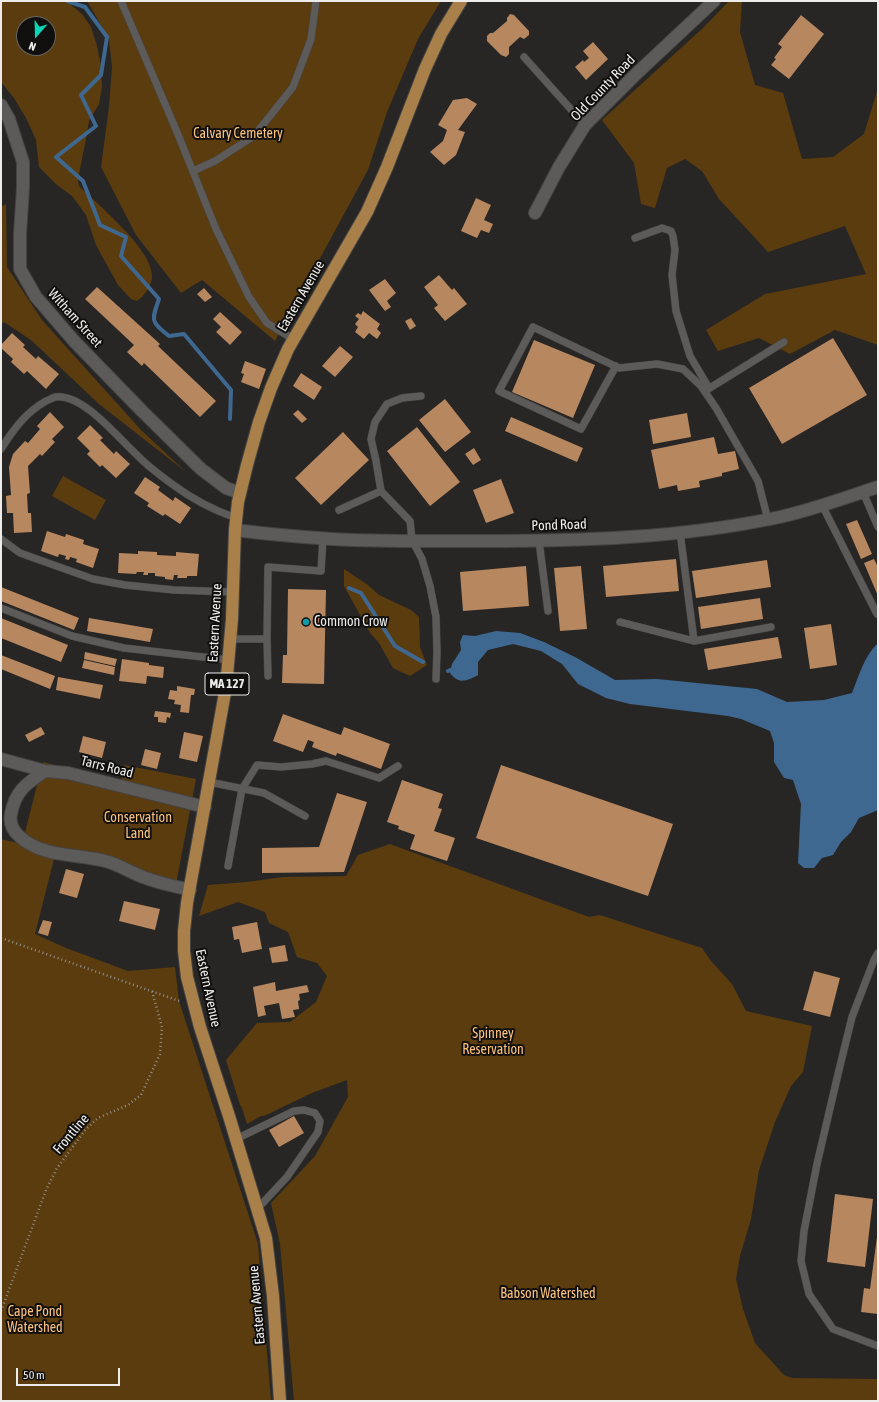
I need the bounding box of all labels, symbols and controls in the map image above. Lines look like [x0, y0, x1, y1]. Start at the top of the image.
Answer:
north arrow [16, 16, 56, 56]
text: N [27, 40, 37, 53]
street label: Old County Road [567, 52, 639, 124]
park label: Calvary Cemetery [193, 126, 283, 142]
street label: Eastern Avenue [274, 257, 328, 335]
street label: Witham Street [44, 285, 106, 351]
street label: Pond Road [531, 516, 587, 534]
street label: Eastern Avenue [205, 583, 225, 663]
place label: Common Crow [314, 614, 388, 630]
marker: Common Crow [301, 617, 311, 627]
road number: MA 127 [205, 673, 249, 695]
street label: Tarrs Road [79, 752, 135, 782]
park label: Conservation Land [104, 810, 172, 842]
street label: Eastern Avenue [192, 947, 224, 1029]
park label: Spinney Reservation [462, 1026, 524, 1058]
street label: Frontline [49, 1111, 93, 1157]
street label: Eastern Avenue [245, 1265, 269, 1345]
park label: Babson Watershed [500, 1286, 596, 1302]
park label: Cape Pond Watershed [7, 1304, 63, 1336]
scale bar [18, 1360, 122, 1386]
text: 50 m [23, 1368, 45, 1382]

